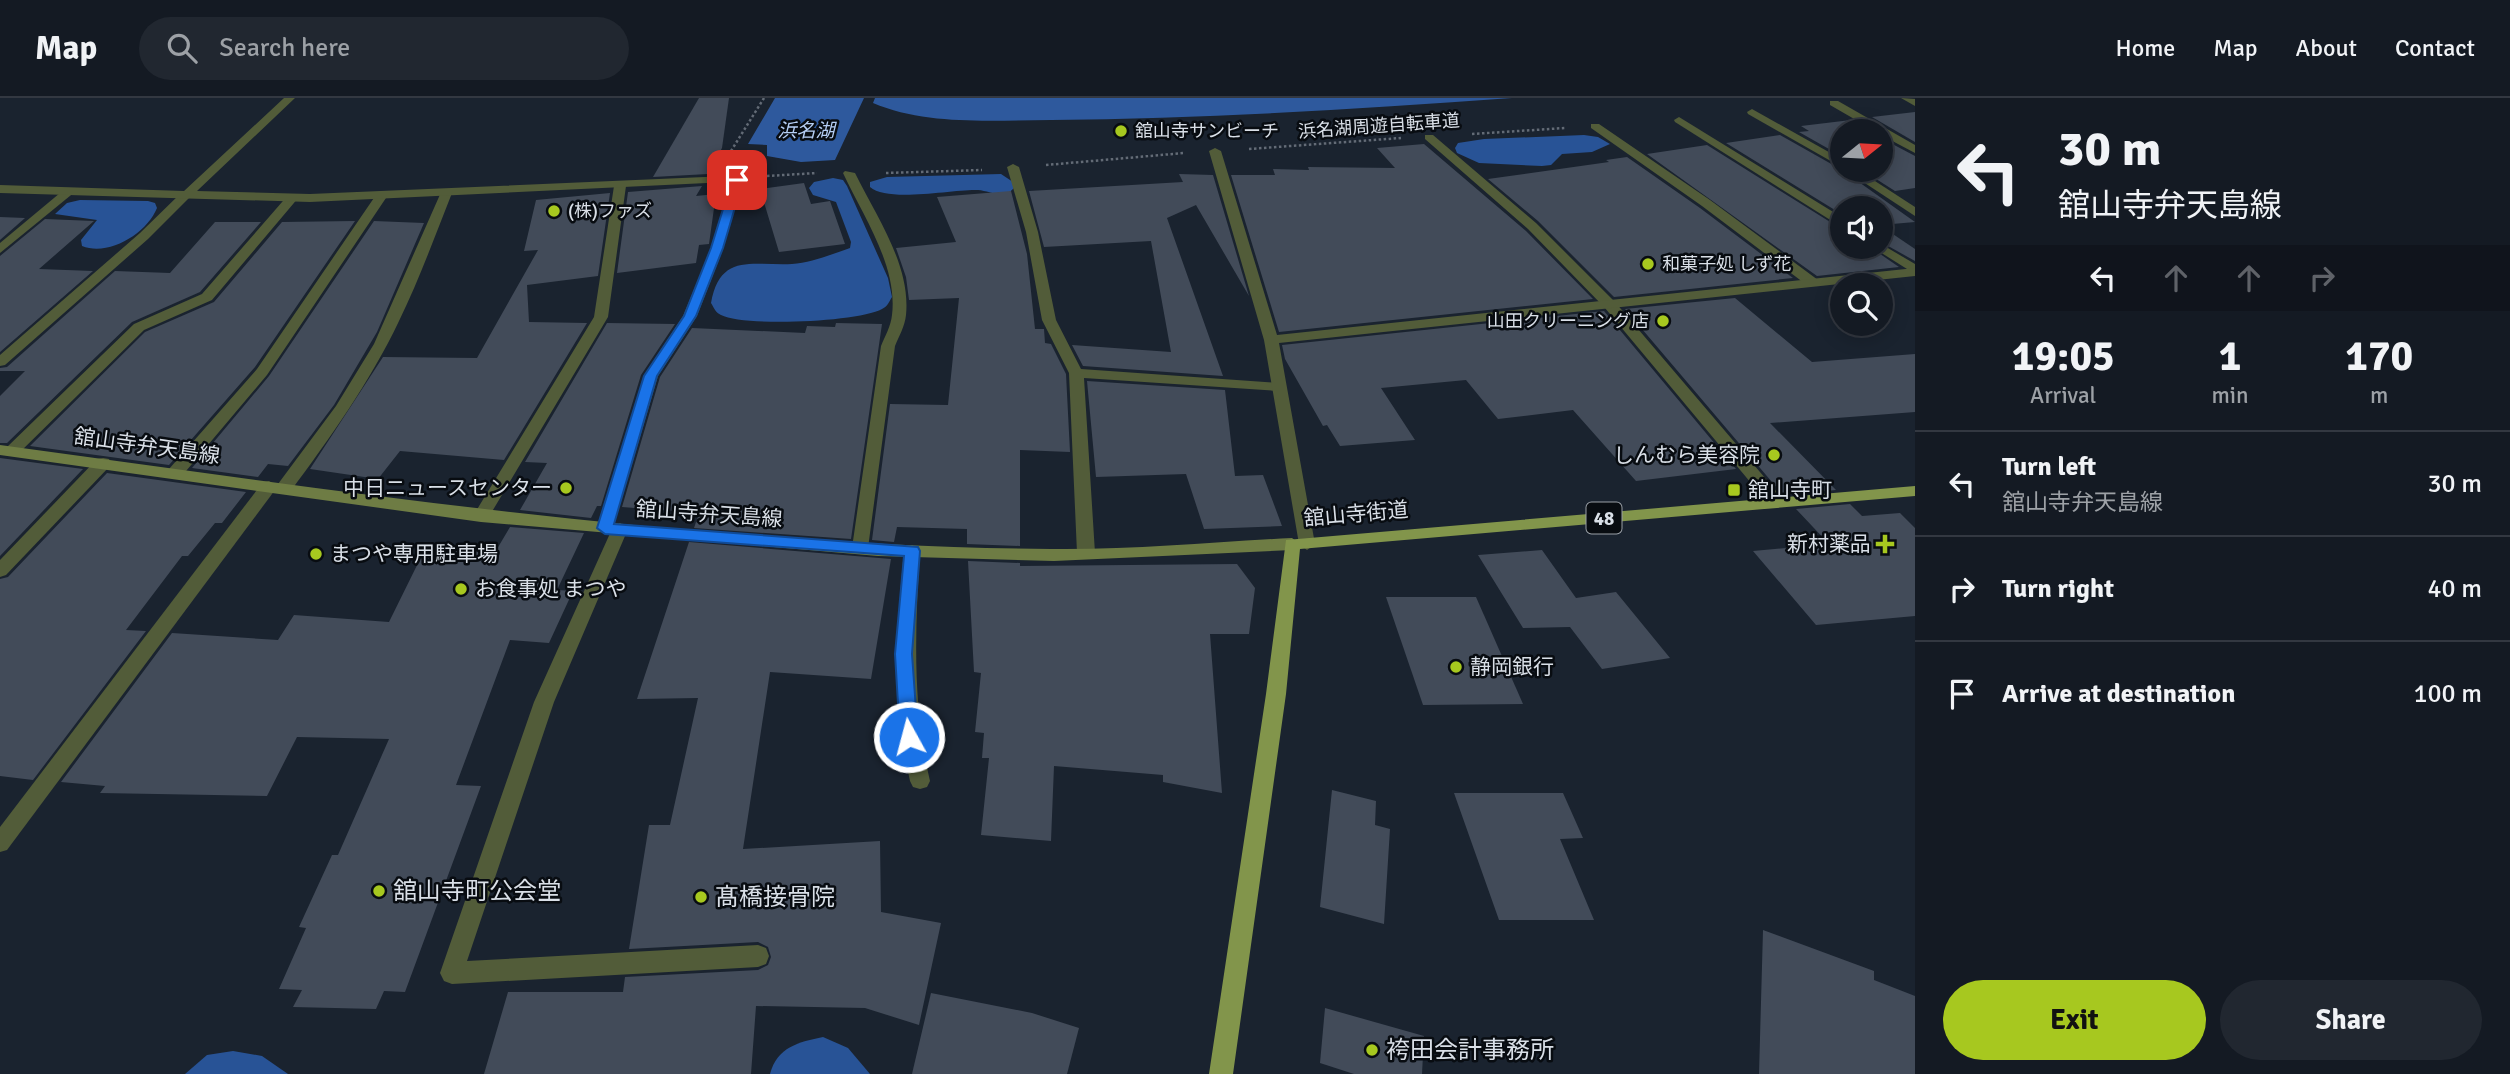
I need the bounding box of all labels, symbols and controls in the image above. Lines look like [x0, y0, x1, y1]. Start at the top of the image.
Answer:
search box [139, 17, 629, 80]
text: Map [35, 28, 97, 69]
icon: search [163, 29, 201, 67]
text: Search here [219, 32, 350, 64]
text: Home [2115, 33, 2175, 63]
text: Map [2213, 33, 2258, 63]
text: About [2296, 33, 2357, 63]
text: Contact [2395, 33, 2475, 63]
street label: 浜名湖周遊自転車道 [1297, 109, 1461, 143]
water label: 浜名湖 [777, 119, 837, 143]
north arrow [1830, 119, 1894, 182]
map controls [1830, 119, 1893, 336]
text: 30 m [2058, 119, 2161, 179]
place label: 舘山寺サンビーチ [1135, 120, 1279, 142]
marker: 舘山寺サンビーチ [1113, 123, 1129, 139]
icon: left [1943, 126, 2034, 217]
pin [707, 150, 767, 210]
icon: arrive [718, 161, 756, 199]
text: 舘山寺弁天島線 [2058, 186, 2282, 225]
button: sound [1830, 196, 1893, 259]
place label: (株)ファズ [568, 200, 652, 222]
marker: (株)ファズ [546, 203, 562, 219]
place label: 和菓子処 しず花 [1662, 253, 1792, 275]
marker: 和菓子処 しず花 [1640, 256, 1656, 272]
icon: left [2084, 259, 2122, 297]
icon: ahead [2157, 259, 2195, 297]
icon: ahead [2230, 259, 2268, 297]
icon: right [2303, 259, 2341, 297]
button: search [1830, 273, 1893, 336]
place label: 山田クリーニング店 [1487, 310, 1649, 332]
marker: 山田クリーニング店 [1655, 313, 1671, 329]
text: 19:05 [2012, 331, 2115, 382]
text: 1 [2219, 331, 2241, 382]
text: 170 [2345, 331, 2413, 382]
text: Arrival [2030, 381, 2096, 410]
text: min [2211, 381, 2249, 410]
text: m [2370, 381, 2388, 410]
street label: 舘山寺弁天島線 [72, 423, 222, 469]
place label: しんむら美容院 [1613, 442, 1760, 468]
marker: しんむら美容院 [1766, 447, 1782, 463]
text: Turn left [2002, 451, 2096, 483]
icon: left [1943, 465, 1981, 503]
text: 30 m [2427, 468, 2482, 500]
place label: 中日ニュースセンター [343, 475, 552, 501]
place label: 舘山寺町 [1748, 477, 1832, 503]
marker: 中日ニュースセンター [558, 480, 574, 496]
marker: 舘山寺町 [1726, 482, 1742, 498]
text: 舘山寺弁天島線 [2002, 488, 2163, 517]
street label: 舘山寺弁天島線 [635, 496, 783, 532]
street label: 舘山寺街道 [1303, 496, 1409, 532]
road number: 48 [1586, 502, 1622, 534]
place label: 新村薬品 [1787, 531, 1871, 557]
marker: 新村薬品 [1877, 536, 1893, 552]
place label: まつや専用駐車場 [330, 541, 498, 567]
marker: まつや専用駐車場 [308, 546, 324, 562]
icon: right [1943, 570, 1981, 608]
text: Turn right [2002, 573, 2114, 605]
text: 40 m [2427, 573, 2482, 605]
place label: お食事処 まつや [475, 576, 627, 602]
marker: お食事処 まつや [453, 581, 469, 597]
place label: 静岡銀行 [1470, 654, 1554, 680]
marker: 静岡銀行 [1448, 659, 1464, 675]
icon: arrive [1943, 675, 1981, 713]
text: Arrive at destination [2002, 678, 2235, 710]
text: 100 m [2413, 678, 2482, 710]
position arrow [872, 700, 946, 774]
place label: 舘山寺町公会堂 [393, 876, 561, 906]
place label: 髙橋接骨院 [715, 882, 835, 912]
marker: 舘山寺町公会堂 [371, 883, 387, 899]
marker: 髙橋接骨院 [693, 889, 709, 905]
button: Exit [1943, 980, 2206, 1060]
button: Share [2220, 980, 2482, 1060]
place label: 袴田会計事務所 [1386, 1035, 1554, 1065]
marker: 袴田会計事務所 [1364, 1042, 1380, 1058]

